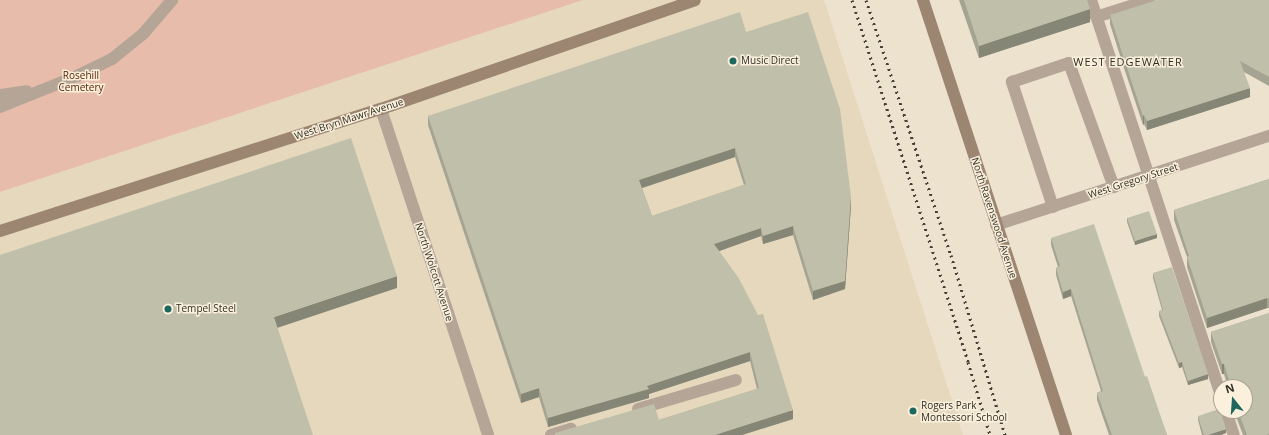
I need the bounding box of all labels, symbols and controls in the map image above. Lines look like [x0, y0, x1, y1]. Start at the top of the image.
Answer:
place label: Music Direct [741, 55, 799, 67]
district label: WEST EDGEWATER [1073, 55, 1183, 69]
marker: Music Direct [728, 56, 738, 66]
park label: Rosehill Cemetery [58, 69, 104, 92]
street label: West Bryn Mawr Avenue [293, 96, 405, 142]
street label: North Ravenswood Avenue [969, 156, 1019, 280]
street label: West Gregory Street [1087, 161, 1179, 201]
street label: North Wolcott Avenue [412, 221, 456, 323]
place label: Tempel Steel [176, 303, 236, 315]
marker: Tempel Steel [163, 304, 173, 314]
north arrow [1213, 379, 1253, 419]
text: N [1223, 380, 1236, 396]
place label: Rogers Park Montessori School [921, 399, 1007, 422]
marker: Rogers Park Montessori School [908, 406, 918, 416]

